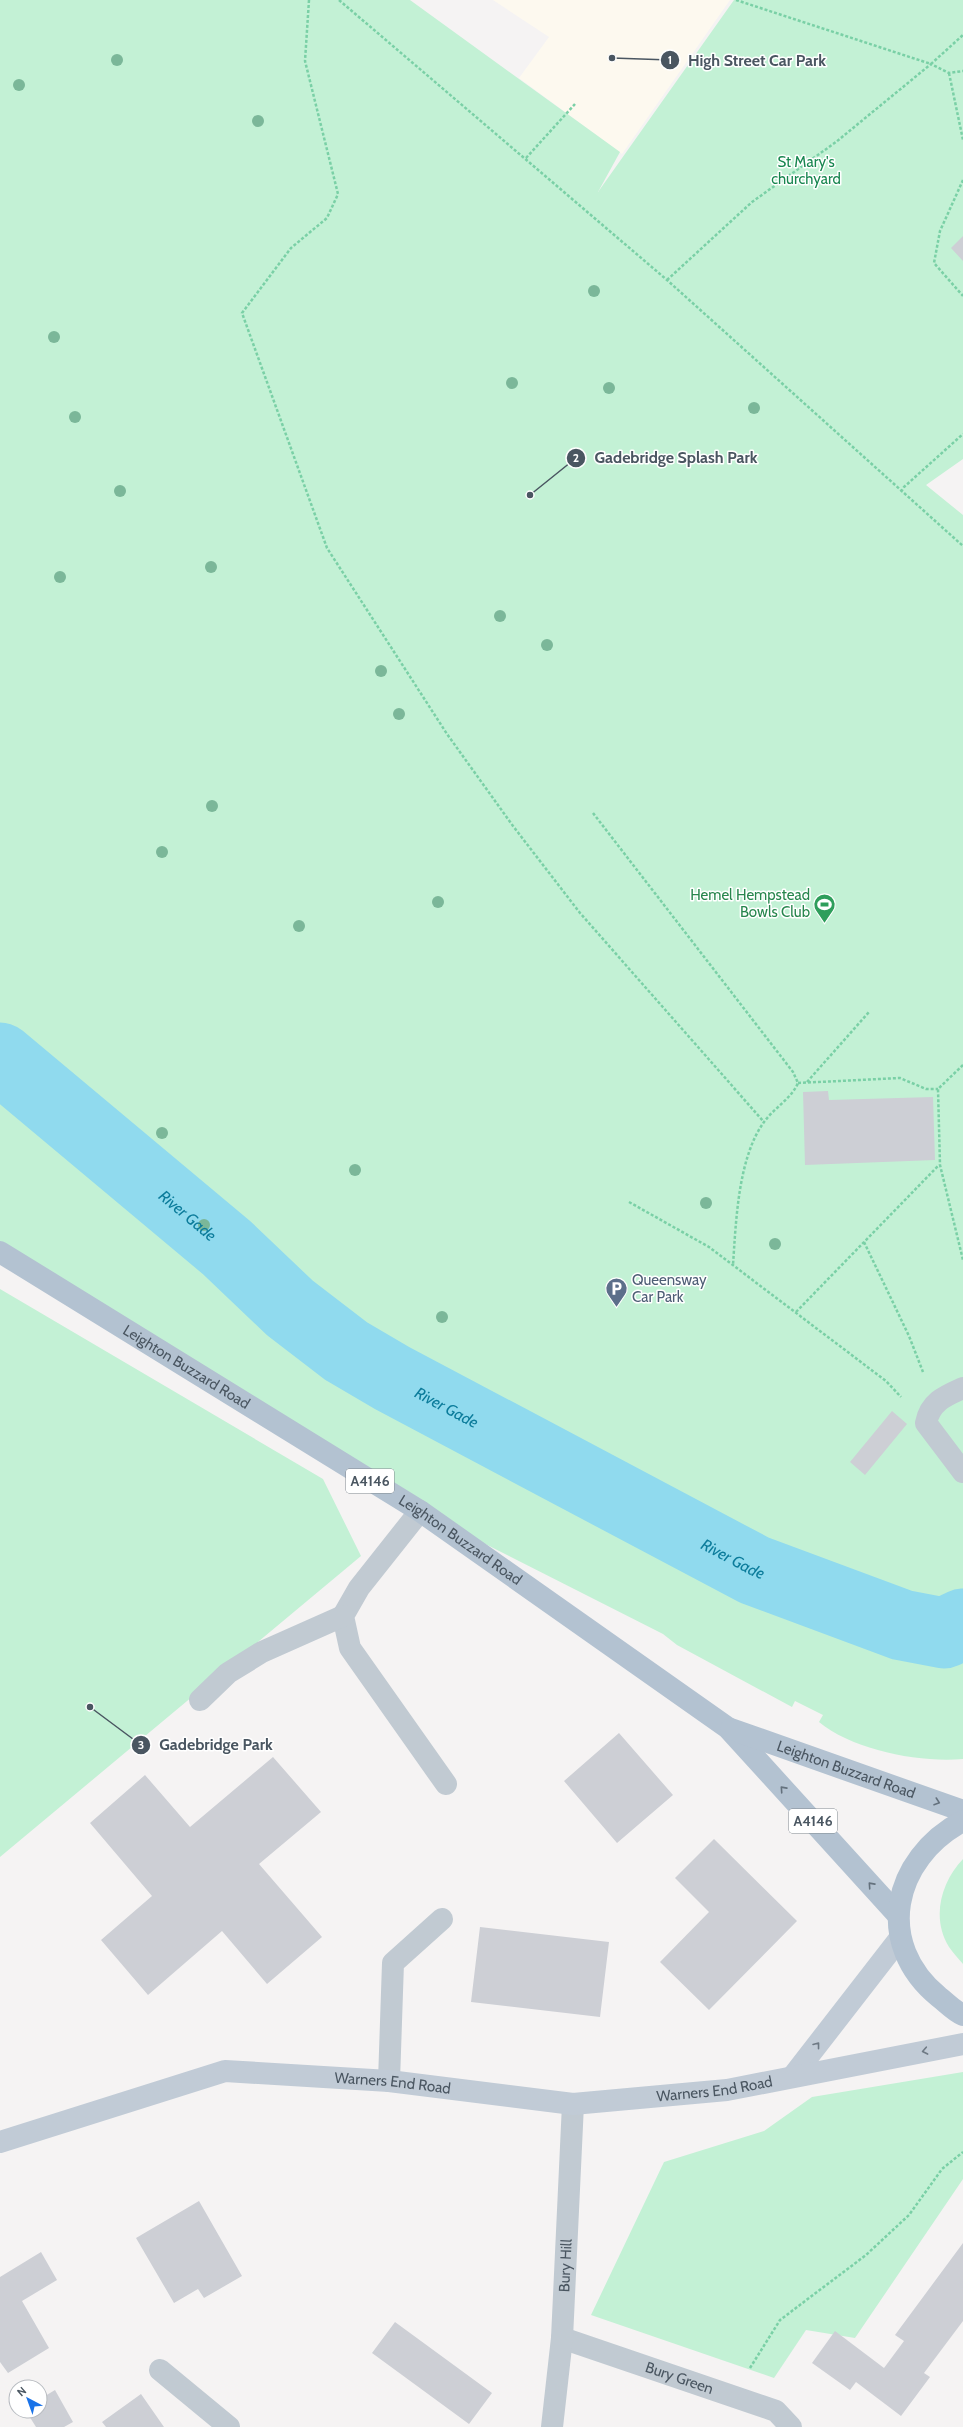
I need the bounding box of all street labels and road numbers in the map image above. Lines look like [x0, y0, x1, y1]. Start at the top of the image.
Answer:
street label: Leighton Buzzard Road [120, 1321, 253, 1413]
road number: A4146 [346, 1469, 394, 1493]
street label: Leighton Buzzard Road [395, 1491, 525, 1589]
street label: Leighton Buzzard Road [774, 1737, 918, 1802]
road number: A4146 [789, 1809, 837, 1833]
street label: Warners End Road [334, 2069, 452, 2098]
street label: Warners End Road [656, 2072, 774, 2105]
street label: Bury Hill [555, 2238, 576, 2293]
street label: Bury Green [643, 2358, 716, 2398]

